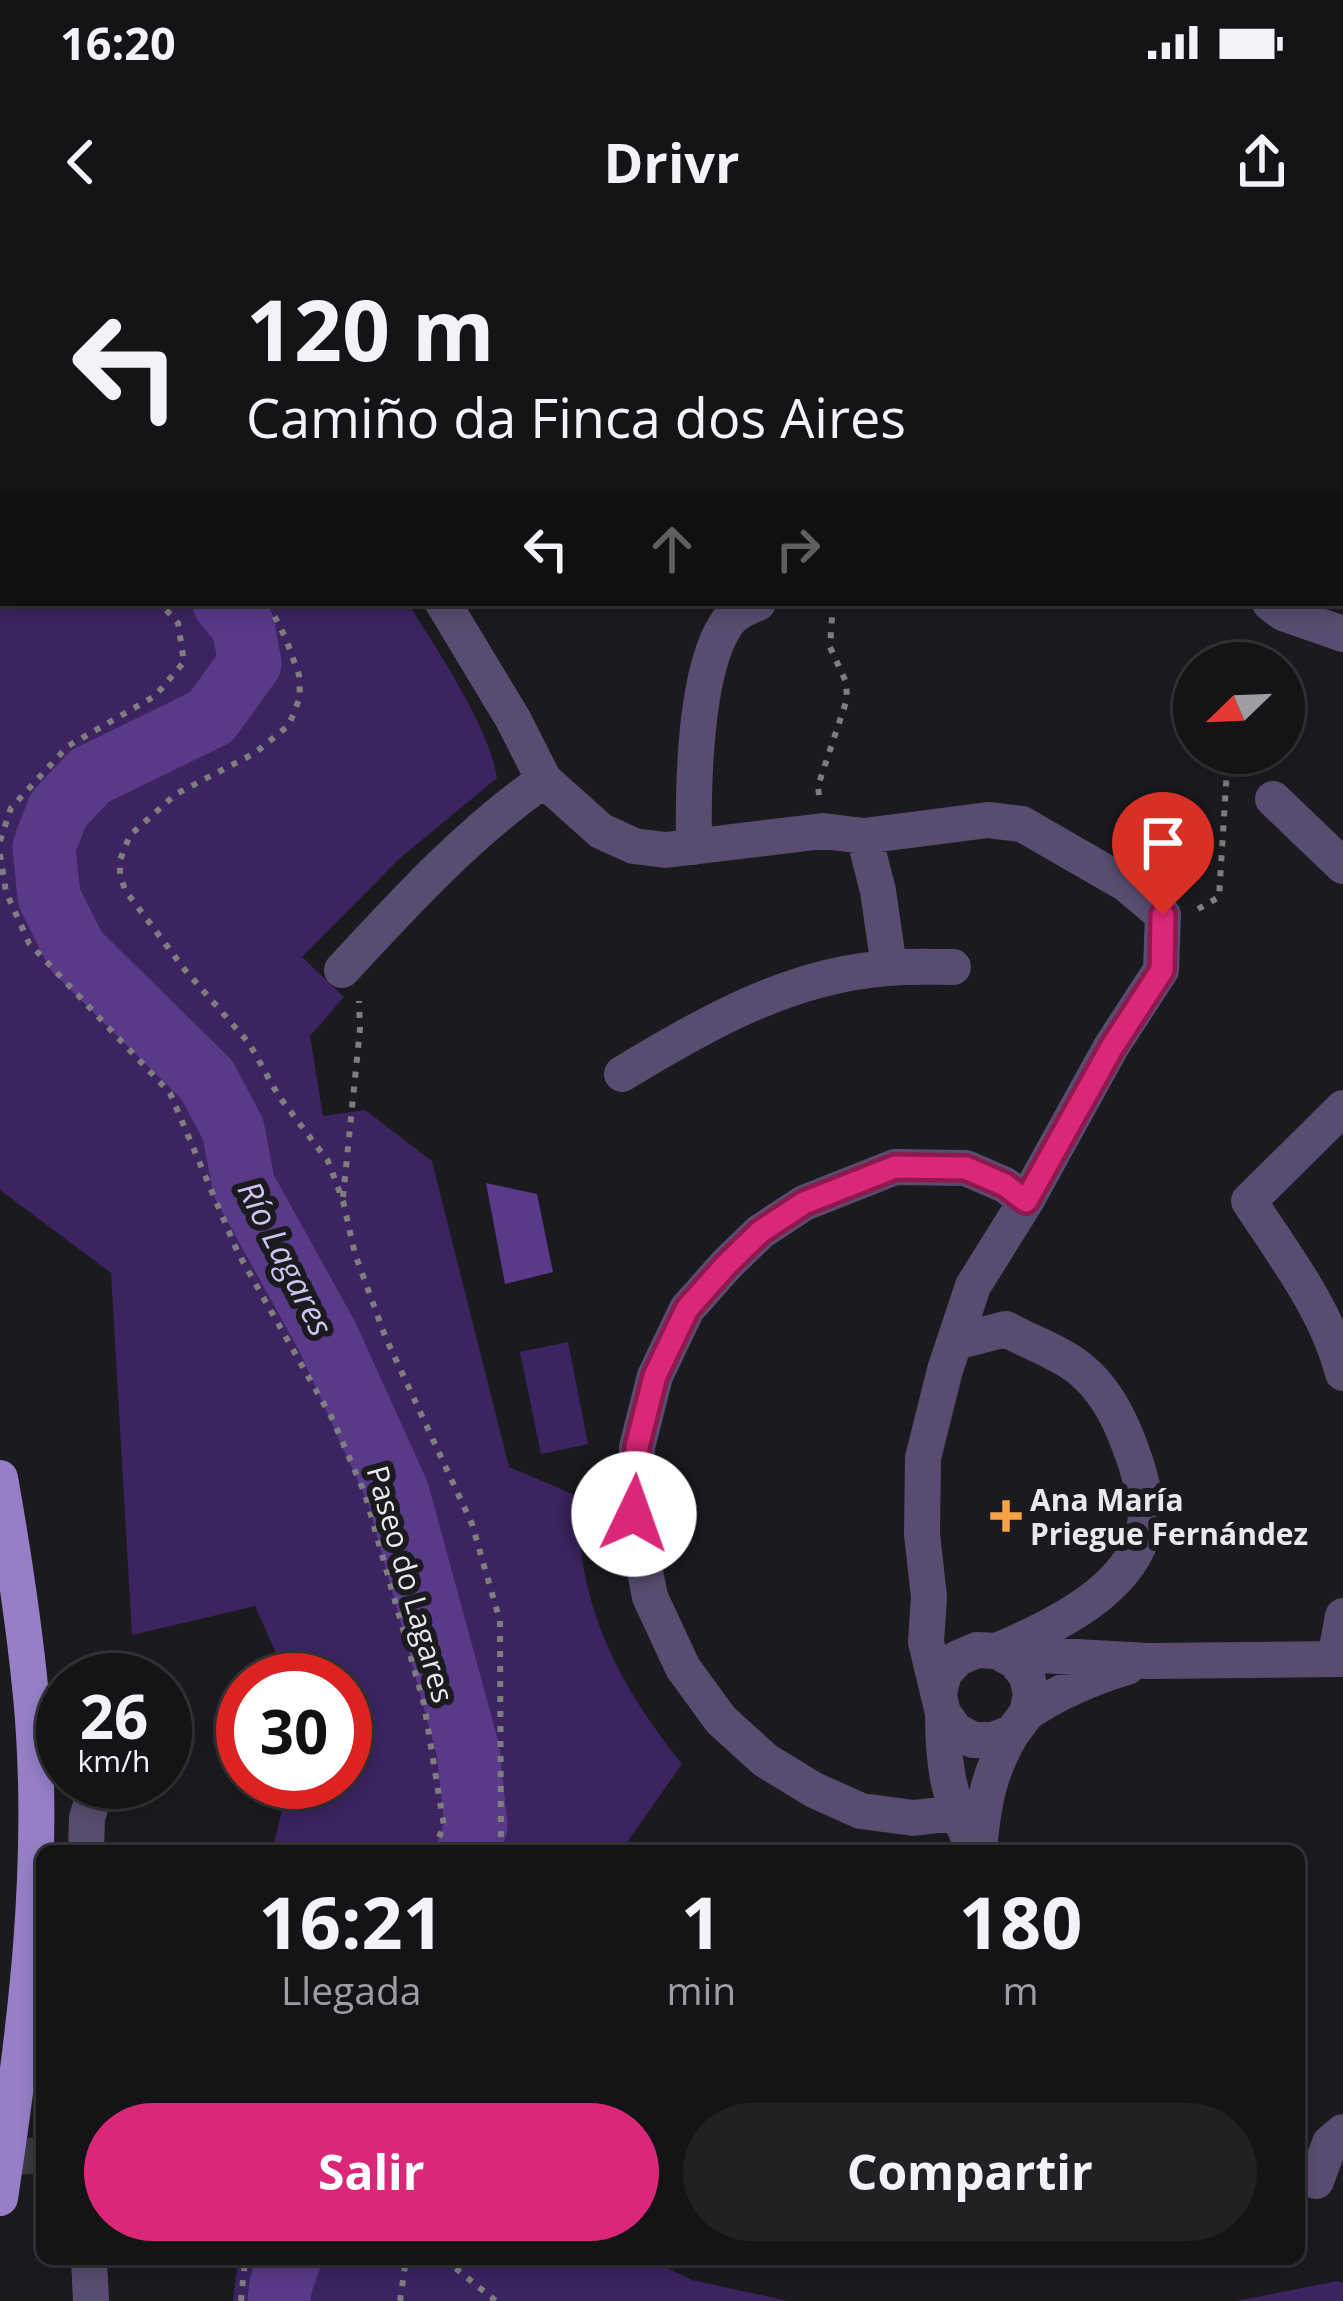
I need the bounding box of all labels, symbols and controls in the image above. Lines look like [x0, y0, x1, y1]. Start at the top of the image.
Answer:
text: 16:20 [60, 12, 176, 73]
text: Drivr [603, 125, 740, 199]
icon: back [48, 129, 114, 195]
icon: share [1229, 129, 1295, 195]
text: 120 m [246, 271, 494, 386]
icon: left [48, 288, 204, 444]
text: Camiño da Finca dos Aires [246, 380, 906, 454]
icon: left [513, 516, 579, 582]
icon: ahead [639, 516, 705, 582]
icon: right [765, 516, 831, 582]
north arrow [1173, 642, 1305, 774]
map controls [1173, 642, 1305, 774]
pin [1112, 792, 1214, 915]
icon: arrive [1130, 810, 1196, 876]
water label: Río Lagares [228, 1173, 344, 1343]
position arrow [571, 1451, 697, 1577]
street label: Paseo do Lagares [358, 1461, 464, 1707]
place label: Ana María Priegue Fernández [1030, 1479, 1308, 1554]
marker: Ana María Priegue Fernández [993, 1503, 1019, 1529]
speed limit sign: 30 [216, 1653, 372, 1809]
text: 26 [80, 1675, 148, 1757]
text: km/h [78, 1740, 150, 1781]
text: 16:21 [259, 1872, 444, 1970]
text: 1 [681, 1872, 722, 1970]
text: 180 [959, 1872, 1082, 1970]
text: Llegada [281, 1963, 421, 2016]
text: min [666, 1963, 736, 2016]
text: m [1003, 1963, 1039, 2016]
button: Salir [84, 2103, 659, 2241]
button: Compartir [683, 2103, 1257, 2241]

